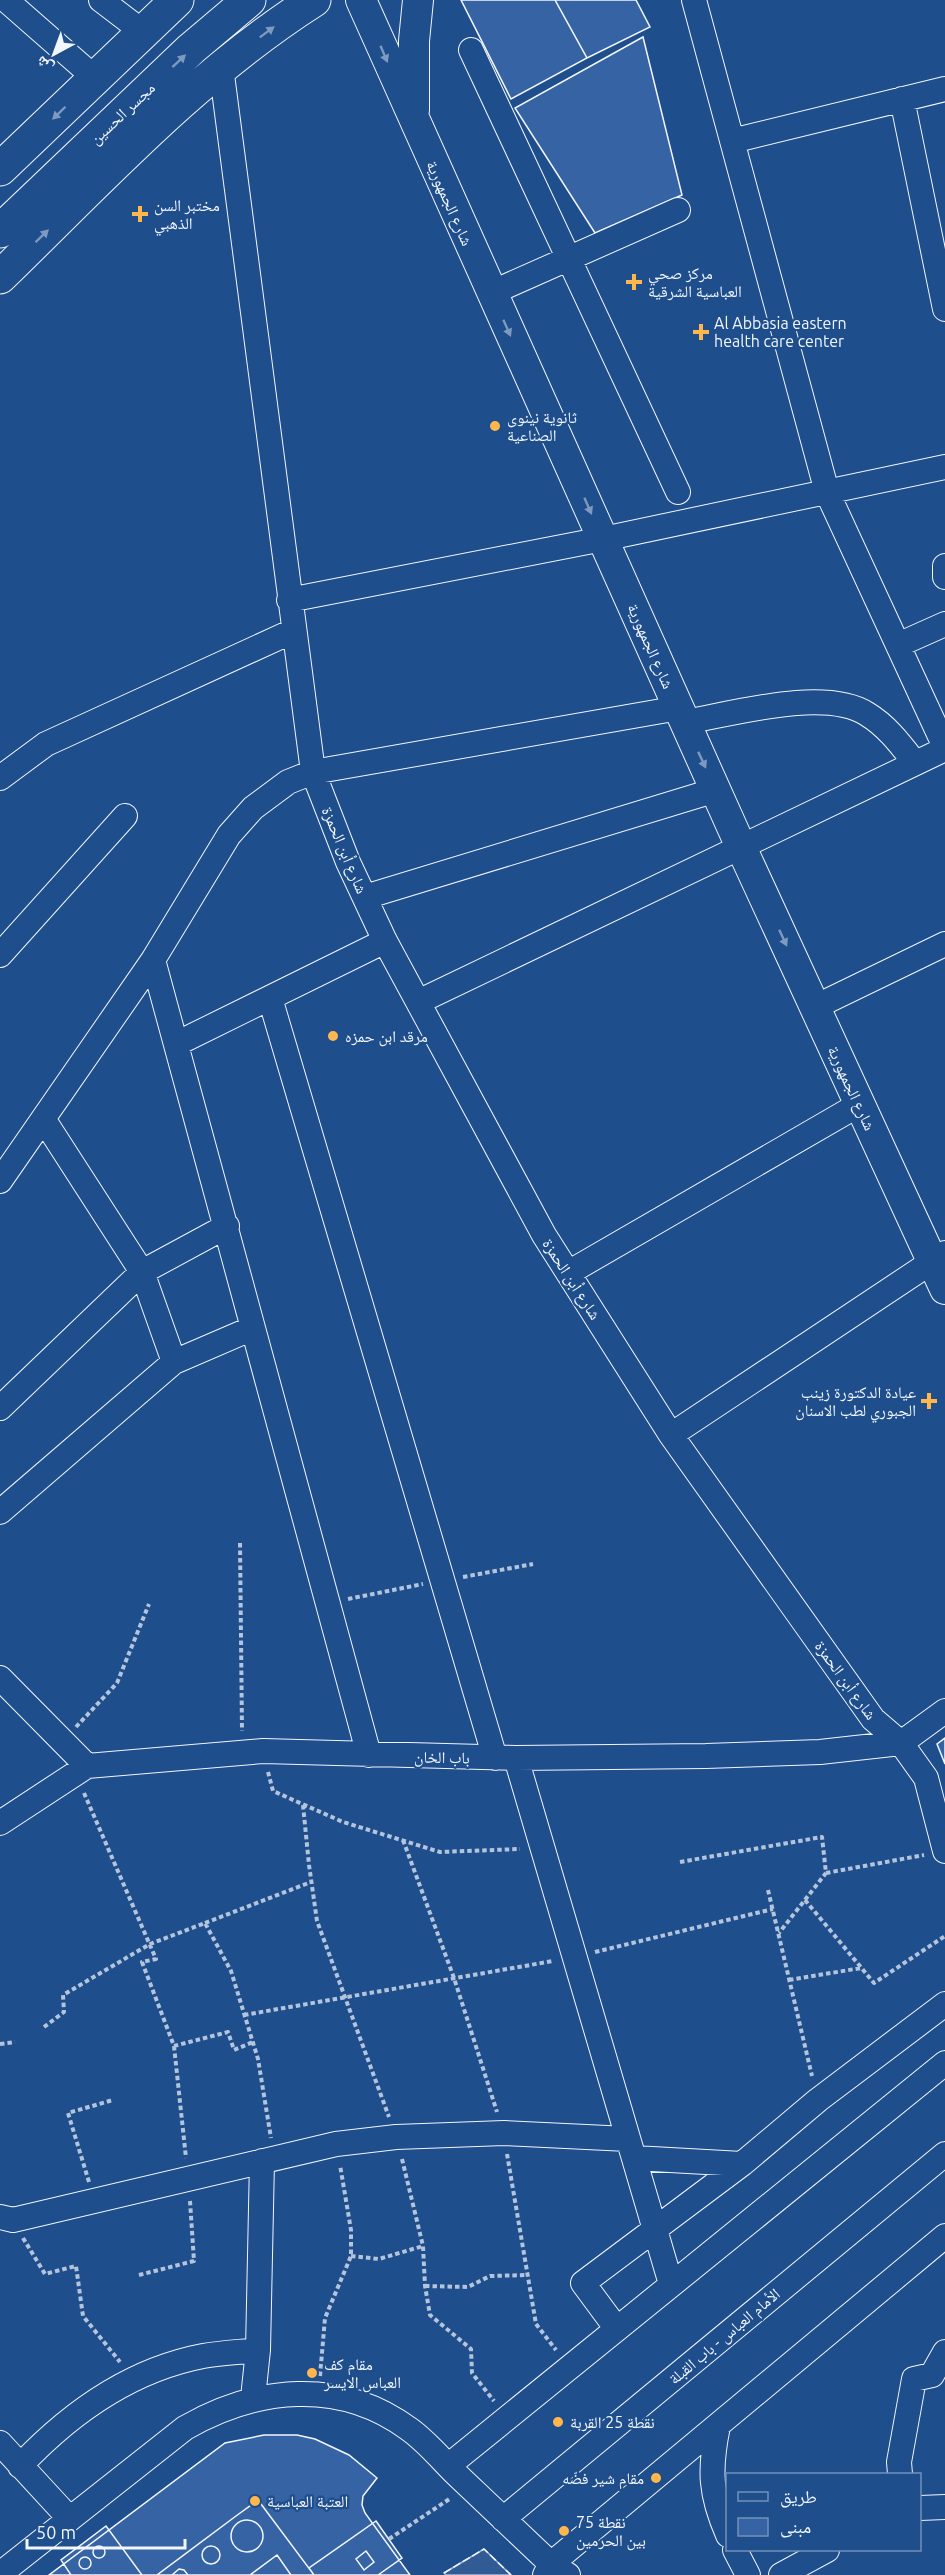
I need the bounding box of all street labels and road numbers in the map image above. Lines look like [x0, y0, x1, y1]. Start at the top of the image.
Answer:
street label: مجسر الحسين [86, 78, 160, 149]
street label: شارع الجمهورية [421, 158, 477, 249]
street label: شارع الجمهورية [622, 601, 678, 692]
street label: شارع أبن الحمزة [317, 804, 371, 897]
street label: شارع الجمهورية [823, 1043, 879, 1134]
street label: شارع أبن الحمزة [538, 1235, 605, 1324]
street label: شارع أبن الحمزة [810, 1637, 881, 1724]
street label: باب الخان [414, 1748, 470, 1768]
street label: الأمام العباس - باب القبلة [665, 2284, 784, 2389]

